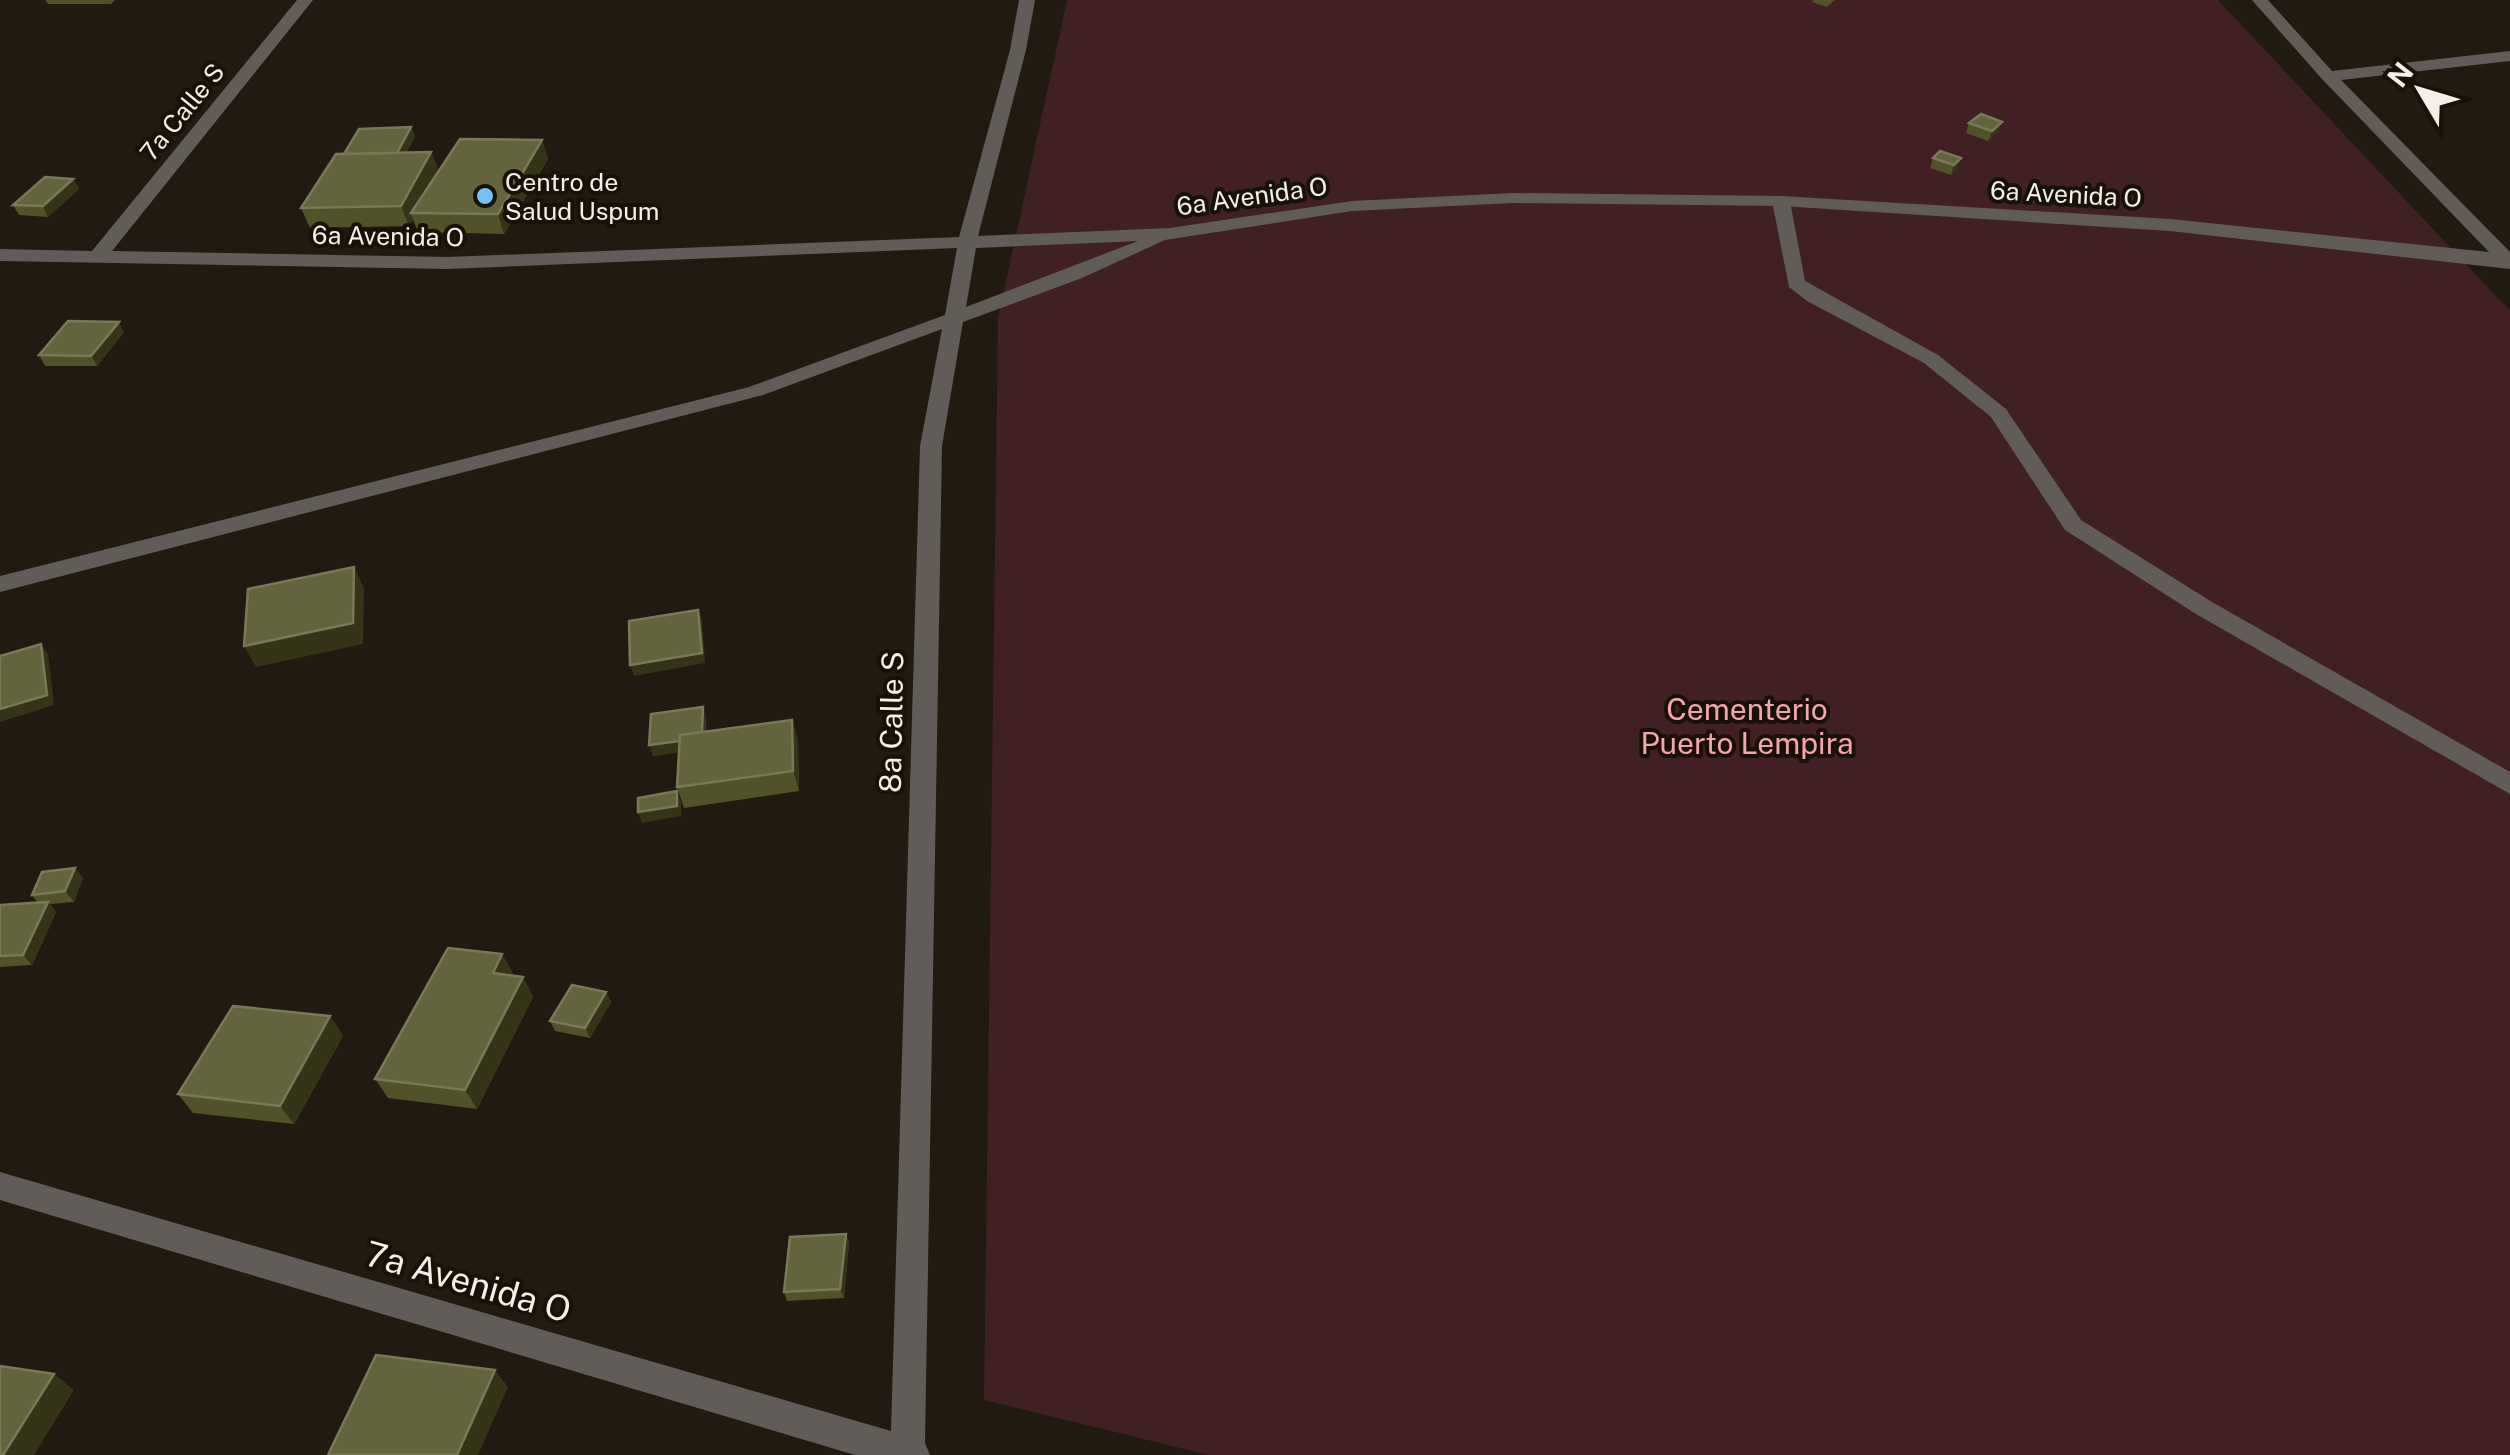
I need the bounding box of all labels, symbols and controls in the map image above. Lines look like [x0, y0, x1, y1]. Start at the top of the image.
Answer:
north arrow [2370, 40, 2470, 140]
text: N [2380, 56, 2420, 93]
street label: 7a Calle S [134, 57, 230, 167]
place label: Centro de Salud Uspum [505, 167, 659, 226]
street label: 6a Avenida O [1175, 171, 1329, 221]
street label: 6a Avenida O [1989, 175, 2143, 213]
marker: Centro de Salud Uspum [474, 185, 496, 207]
street label: 6a Avenida O [312, 220, 464, 252]
street label: 8a Calle S [872, 651, 910, 793]
park label: Cementerio Puerto Lempira [1641, 691, 1853, 761]
street label: 7a Avenida O [361, 1233, 576, 1330]

